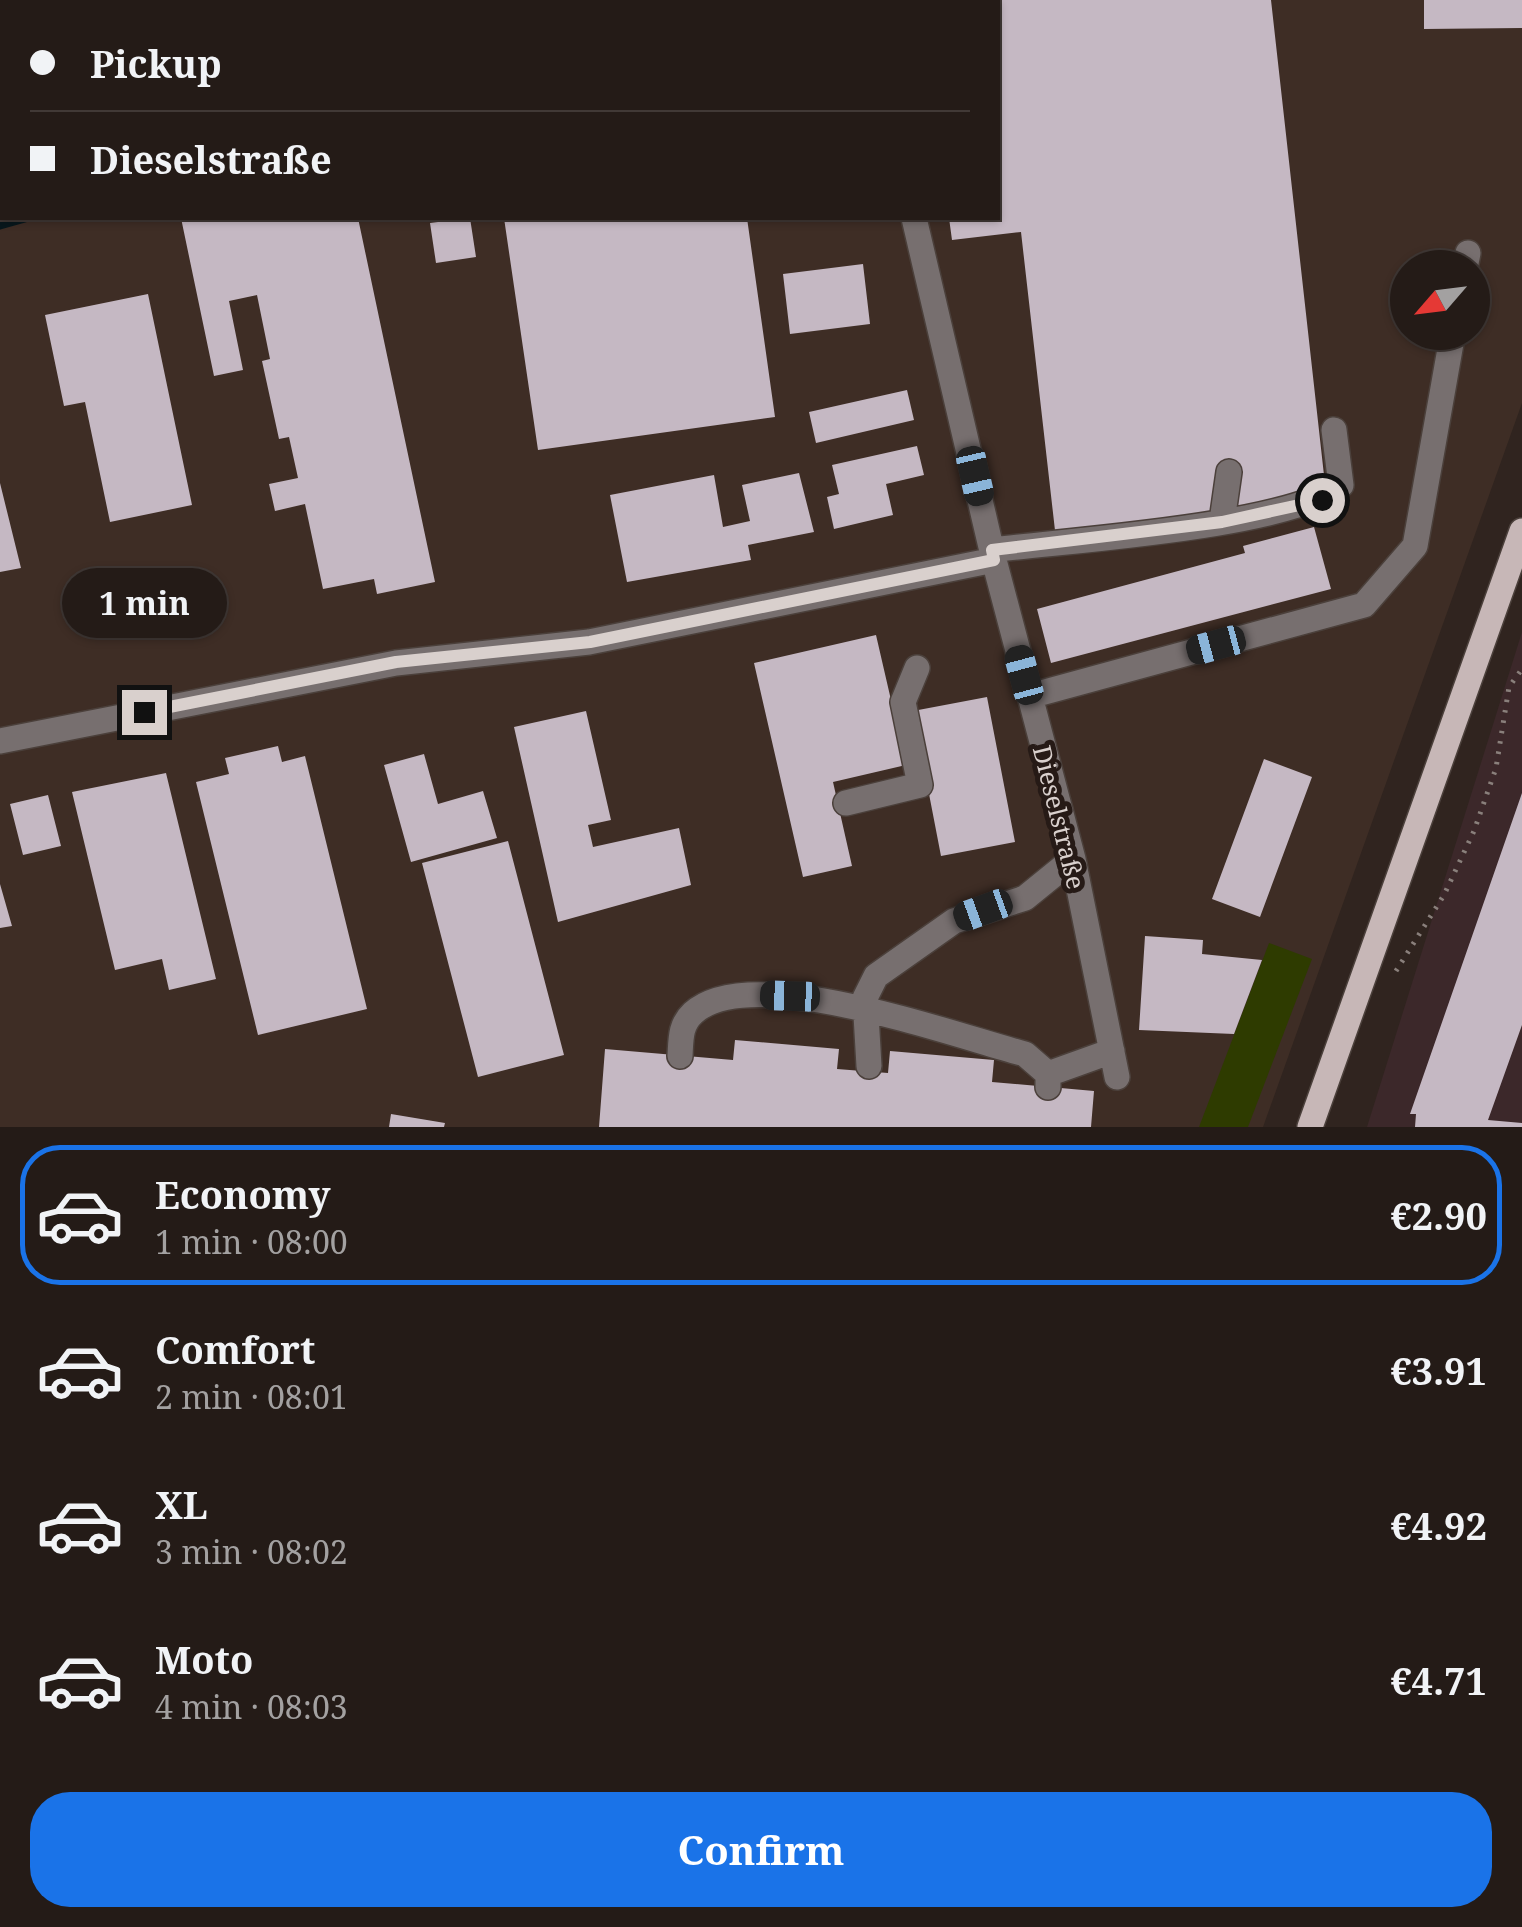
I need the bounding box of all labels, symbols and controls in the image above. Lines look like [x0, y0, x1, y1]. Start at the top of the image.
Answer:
text: Pickup [90, 37, 222, 89]
text: Dieselstraße [90, 133, 332, 185]
north arrow [1390, 250, 1490, 350]
map controls [1390, 250, 1490, 350]
car [954, 443, 996, 509]
route start [1300, 478, 1345, 523]
callout: 1 min [62, 567, 226, 637]
text: 1 min [99, 581, 190, 624]
car [1183, 623, 1249, 667]
car [1002, 642, 1046, 708]
route end [122, 690, 167, 735]
street label: Dieselstraße [1026, 742, 1094, 892]
car [950, 886, 1016, 934]
car [759, 980, 821, 1012]
text: Economy [155, 1168, 331, 1220]
icon: car [35, 1170, 125, 1260]
text: €2.90 [1390, 1189, 1487, 1241]
text: 1 min · 08:00 [155, 1220, 348, 1263]
text: Comfort [155, 1323, 315, 1375]
icon: car [35, 1325, 125, 1415]
text: €3.91 [1390, 1344, 1487, 1396]
text: 2 min · 08:01 [155, 1375, 348, 1418]
text: XL [155, 1478, 208, 1530]
icon: car [35, 1480, 125, 1570]
text: €4.92 [1390, 1499, 1487, 1551]
text: 3 min · 08:02 [155, 1530, 348, 1573]
text: Moto [155, 1633, 253, 1685]
icon: car [35, 1635, 125, 1725]
text: €4.71 [1390, 1654, 1487, 1706]
text: 4 min · 08:03 [155, 1685, 348, 1728]
button: Confirm [30, 1792, 1492, 1907]

